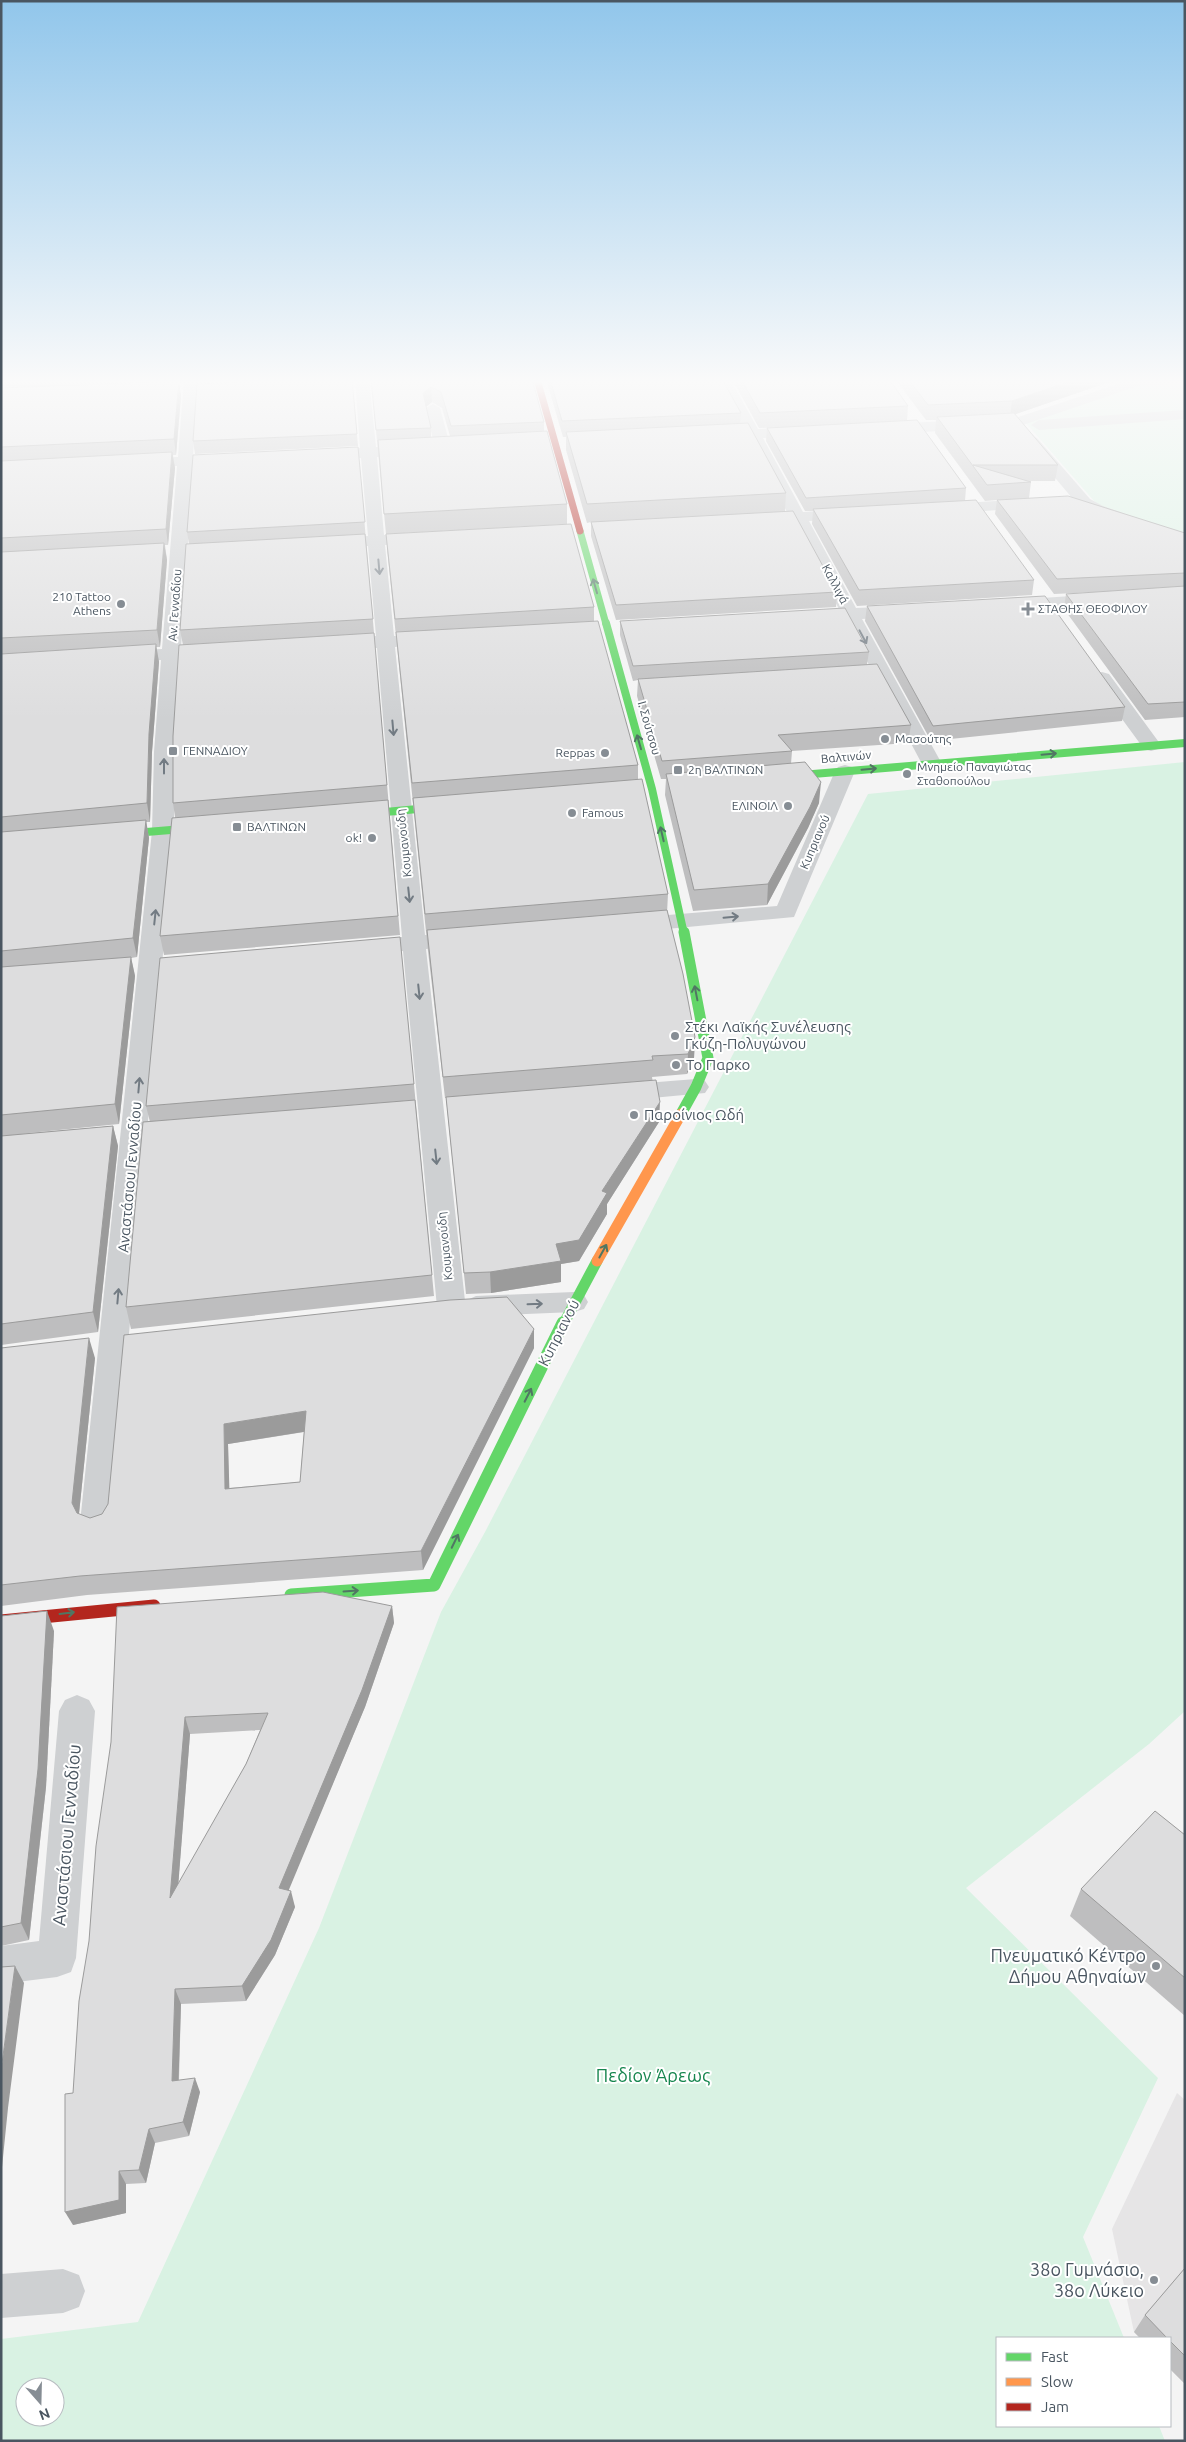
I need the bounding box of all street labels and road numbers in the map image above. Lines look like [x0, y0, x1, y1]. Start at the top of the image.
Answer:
street label: Καλλιγά [820, 562, 851, 606]
street label: Αν. Γενναδίου [165, 568, 184, 642]
street label: Ι. Σούτσου [636, 699, 663, 756]
street label: Βαλτινών [820, 748, 872, 765]
street label: Κουμανούδη [393, 808, 414, 878]
street label: Κυπριανού [797, 813, 832, 871]
street label: Αναστάσιου Γενναδίου [114, 1101, 145, 1253]
street label: Κουμανούδη [434, 1211, 455, 1281]
street label: Κυπριανού [535, 1297, 583, 1369]
street label: Αναστάσιου Γενναδίου [48, 1743, 84, 1926]

